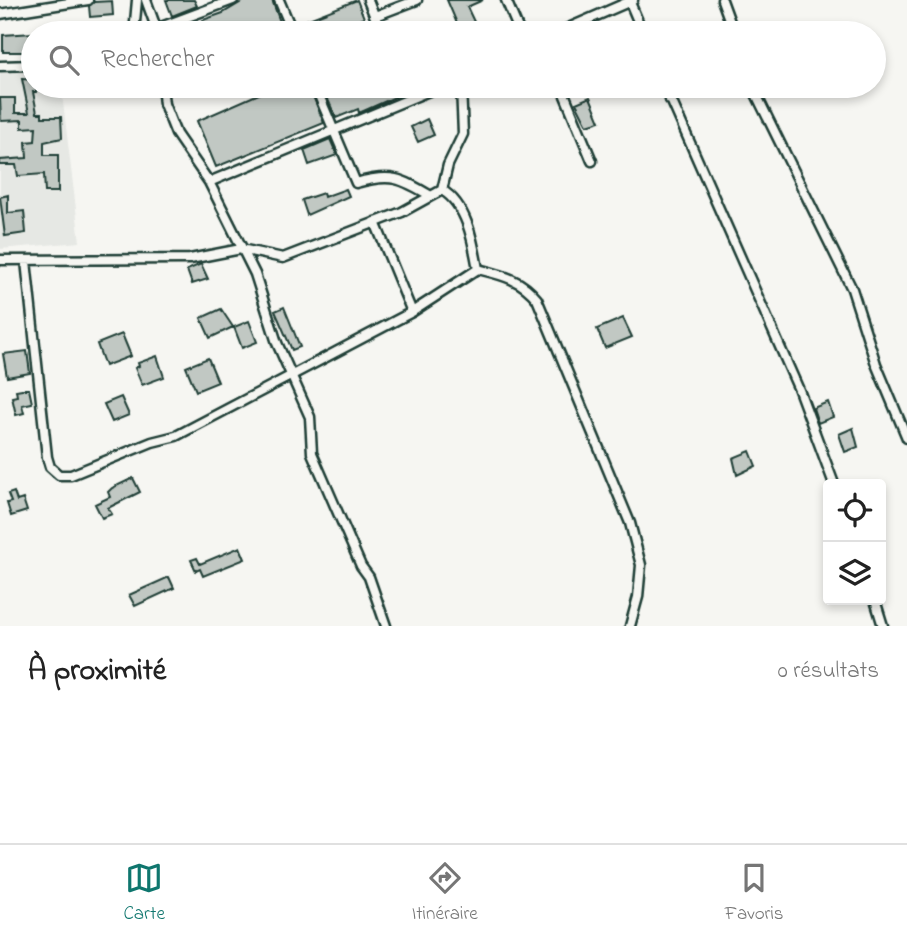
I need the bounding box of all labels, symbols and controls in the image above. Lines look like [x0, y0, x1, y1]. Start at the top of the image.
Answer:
search box [21, 21, 886, 98]
icon: search [45, 41, 83, 79]
text: Rechercher [101, 41, 214, 79]
map controls [823, 479, 886, 605]
button: locate [823, 479, 886, 542]
button: layers [823, 542, 886, 605]
text: À proximité [28, 650, 166, 694]
text: 0 résultats [778, 655, 879, 688]
tab: Carte [123, 859, 165, 928]
tab: Itinéraire [412, 859, 478, 928]
tab: Favoris [725, 859, 784, 928]

